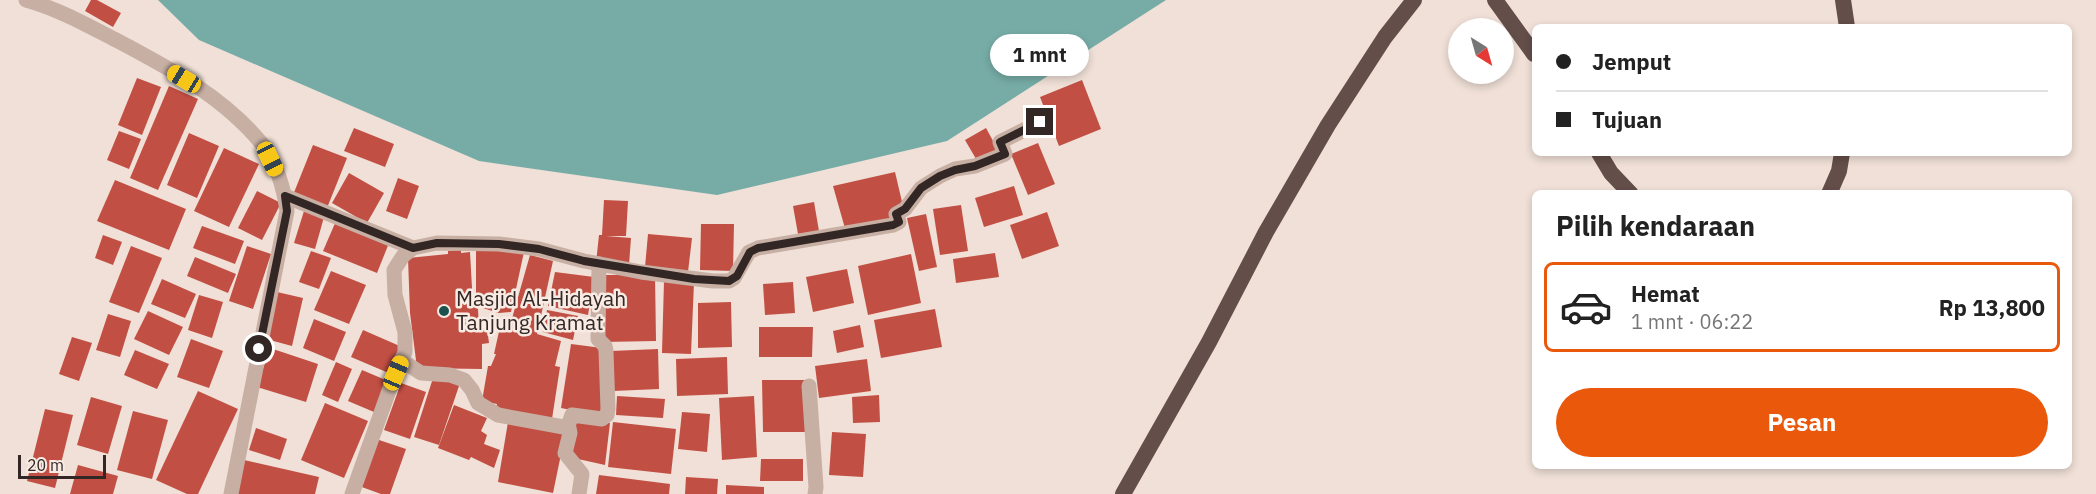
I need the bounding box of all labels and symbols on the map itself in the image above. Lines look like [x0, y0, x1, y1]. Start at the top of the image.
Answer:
north arrow [1448, 18, 1514, 84]
callout: 1 mnt [990, 35, 1090, 77]
car [164, 62, 204, 96]
route end [1026, 108, 1053, 135]
car [254, 139, 286, 179]
place label: Masjid Al-Hidayah Tanjung Kramat [456, 284, 626, 336]
marker: Masjid Al-Hidayah Tanjung Kramat [437, 304, 451, 318]
route start [245, 335, 272, 362]
car [381, 353, 411, 393]
scale bar [18, 452, 106, 480]

